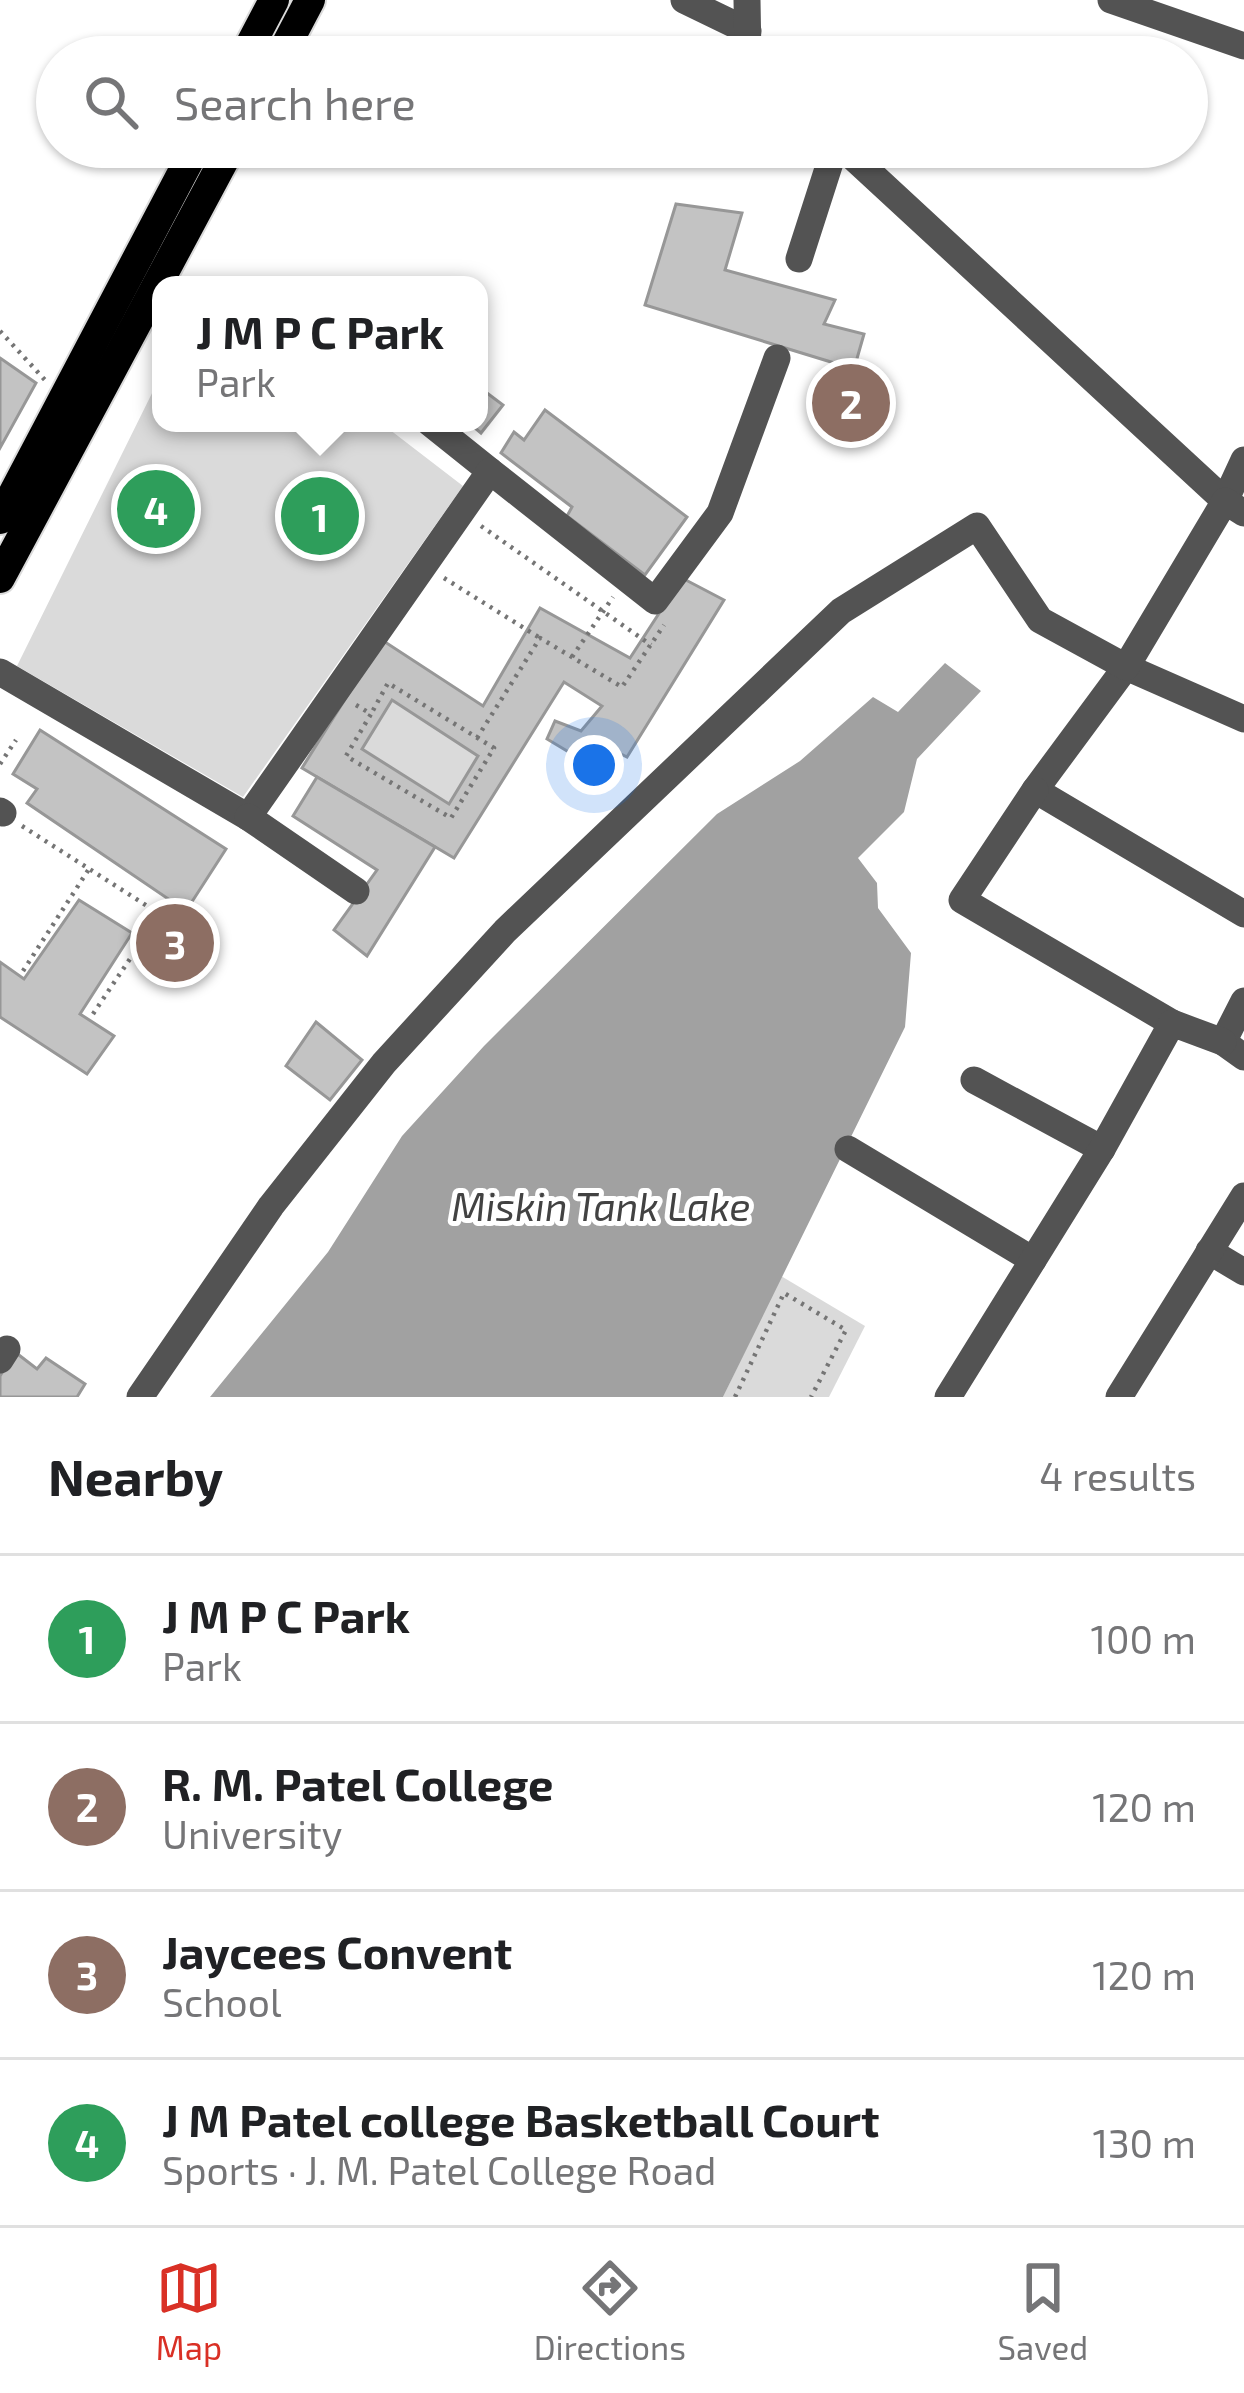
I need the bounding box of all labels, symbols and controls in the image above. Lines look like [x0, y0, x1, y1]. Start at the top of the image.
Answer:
search box [36, 36, 1208, 168]
icon: search [78, 69, 144, 135]
text: Search here [174, 75, 416, 129]
popup [152, 276, 488, 432]
text: J M P C Park [196, 304, 444, 358]
text: Park [196, 358, 276, 405]
pin: 2 [812, 358, 890, 448]
pin: 4 [117, 464, 195, 554]
pin: 1 [281, 471, 359, 561]
your location [564, 735, 624, 795]
pin: 3 [136, 898, 214, 988]
water label: Miskin Tank Lake [451, 1182, 751, 1229]
text: Nearby [48, 1445, 223, 1506]
text: 4 results [1039, 1452, 1196, 1499]
text: J M P C Park [162, 1588, 410, 1642]
text: 1 [79, 1615, 95, 1662]
text: 100 m [1091, 1615, 1196, 1662]
text: Park [162, 1642, 242, 1689]
text: R. M. Patel College [162, 1756, 553, 1810]
text: 2 [76, 1783, 98, 1830]
text: 120 m [1092, 1783, 1196, 1830]
text: University [162, 1810, 342, 1857]
text: Jaycees Convent [162, 1924, 512, 1978]
text: 3 [76, 1951, 98, 1998]
text: 120 m [1092, 1951, 1196, 1998]
text: School [162, 1978, 282, 2025]
text: J M Patel college Basketball Court [162, 2092, 879, 2146]
text: 4 [75, 2119, 99, 2166]
text: 130 m [1092, 2119, 1196, 2166]
text: Sports · J. M. Patel College Road [162, 2146, 716, 2193]
tab: Map [156, 2255, 222, 2367]
tab: Directions [534, 2255, 686, 2367]
tab: Saved [998, 2255, 1088, 2367]

